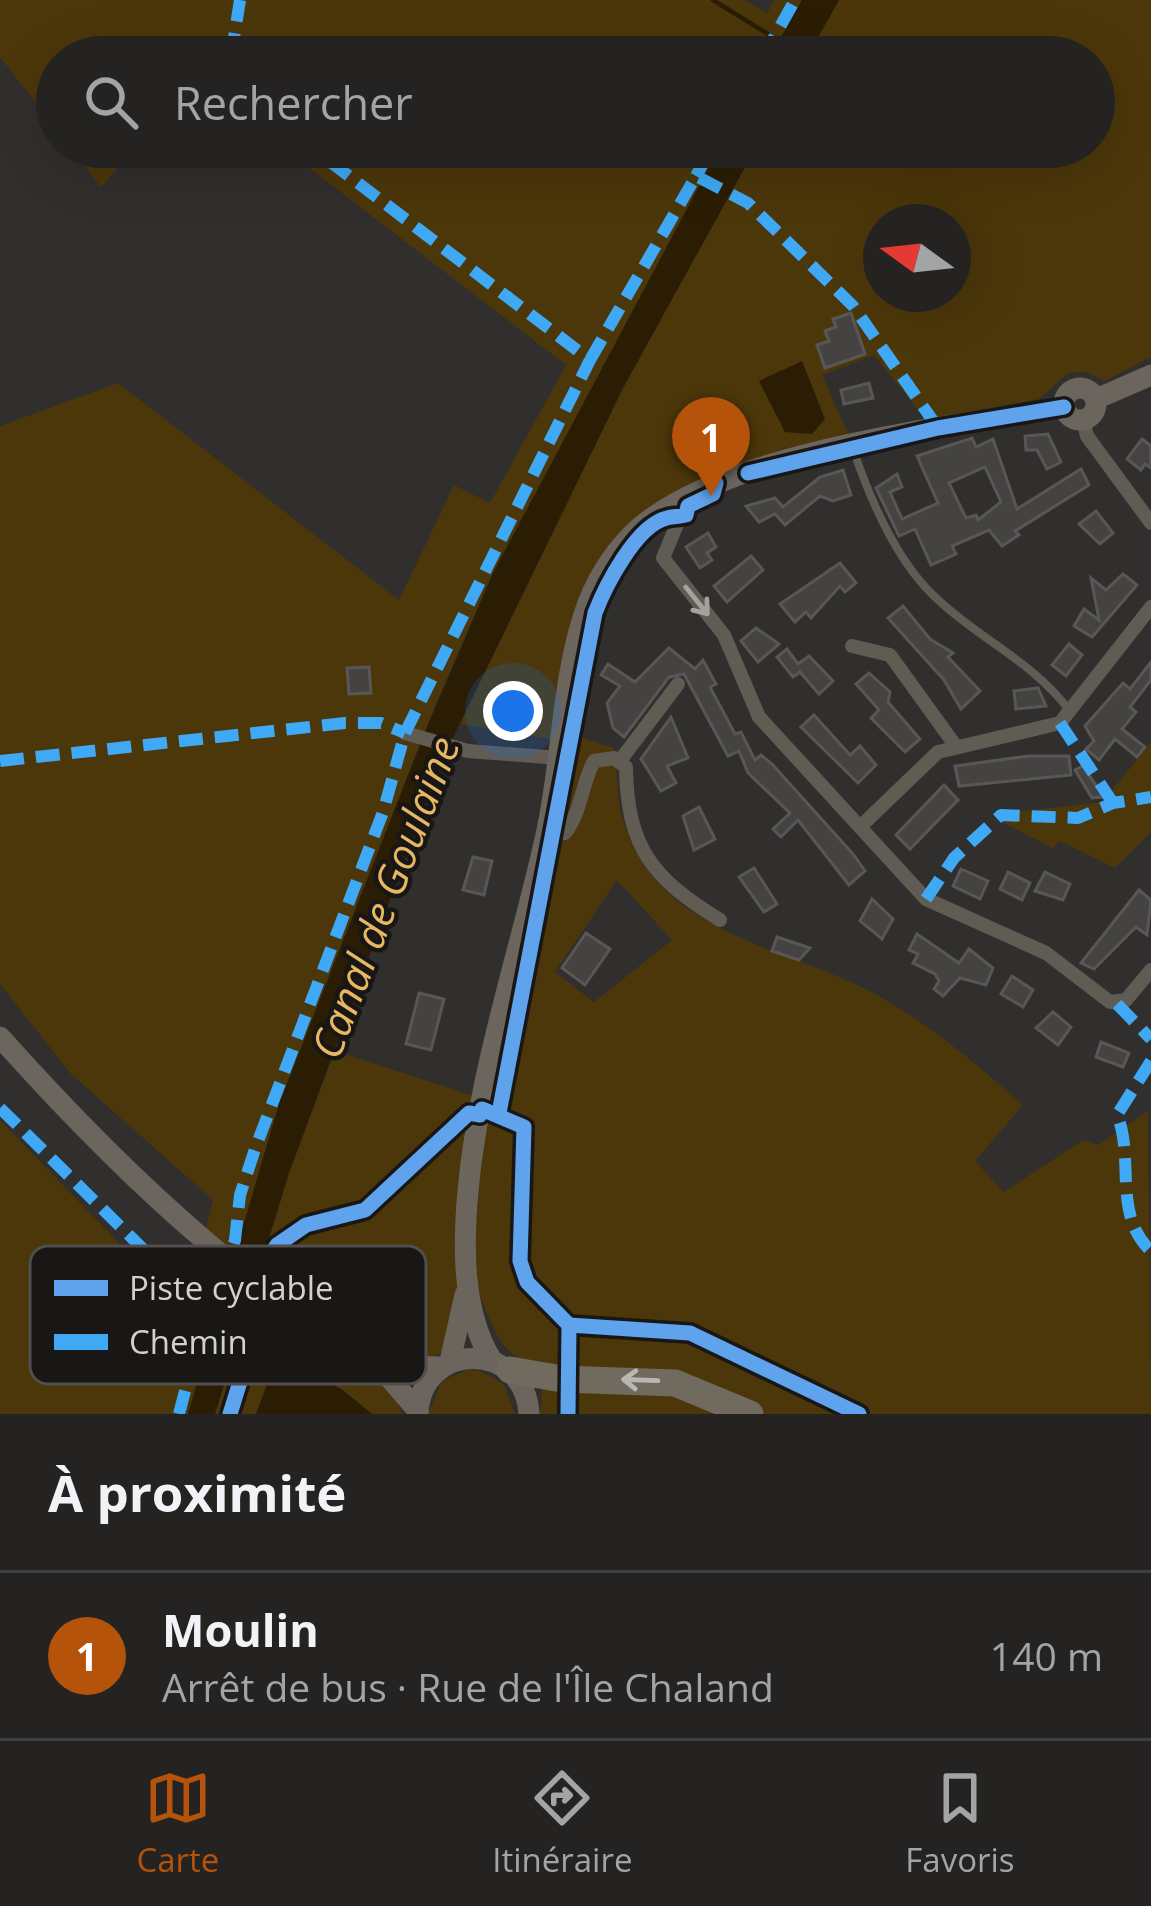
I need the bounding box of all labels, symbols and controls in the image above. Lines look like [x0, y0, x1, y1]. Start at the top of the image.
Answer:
search box [36, 36, 1115, 168]
icon: search [78, 69, 144, 135]
text: Rechercher [174, 72, 413, 133]
north arrow [863, 204, 971, 312]
pin: 1 [672, 397, 750, 496]
one-way arrow [683, 585, 710, 617]
your location [483, 681, 543, 741]
water label: Canal de Goulaine [296, 728, 472, 1066]
legend [30, 1246, 426, 1384]
text: Piste cyclable [129, 1265, 334, 1310]
text: Chemin [129, 1319, 248, 1364]
one-way arrow [621, 1368, 660, 1391]
text: À proximité [48, 1457, 346, 1527]
text: Moulin [162, 1599, 319, 1660]
text: 1 [76, 1629, 98, 1682]
text: 140 m [990, 1629, 1103, 1682]
text: Arrêt de bus · Rue de l'Île Chaland [162, 1660, 774, 1713]
tab: Carte [136, 1765, 219, 1882]
tab: Itinéraire [492, 1765, 632, 1882]
tab: Favoris [905, 1765, 1015, 1882]

